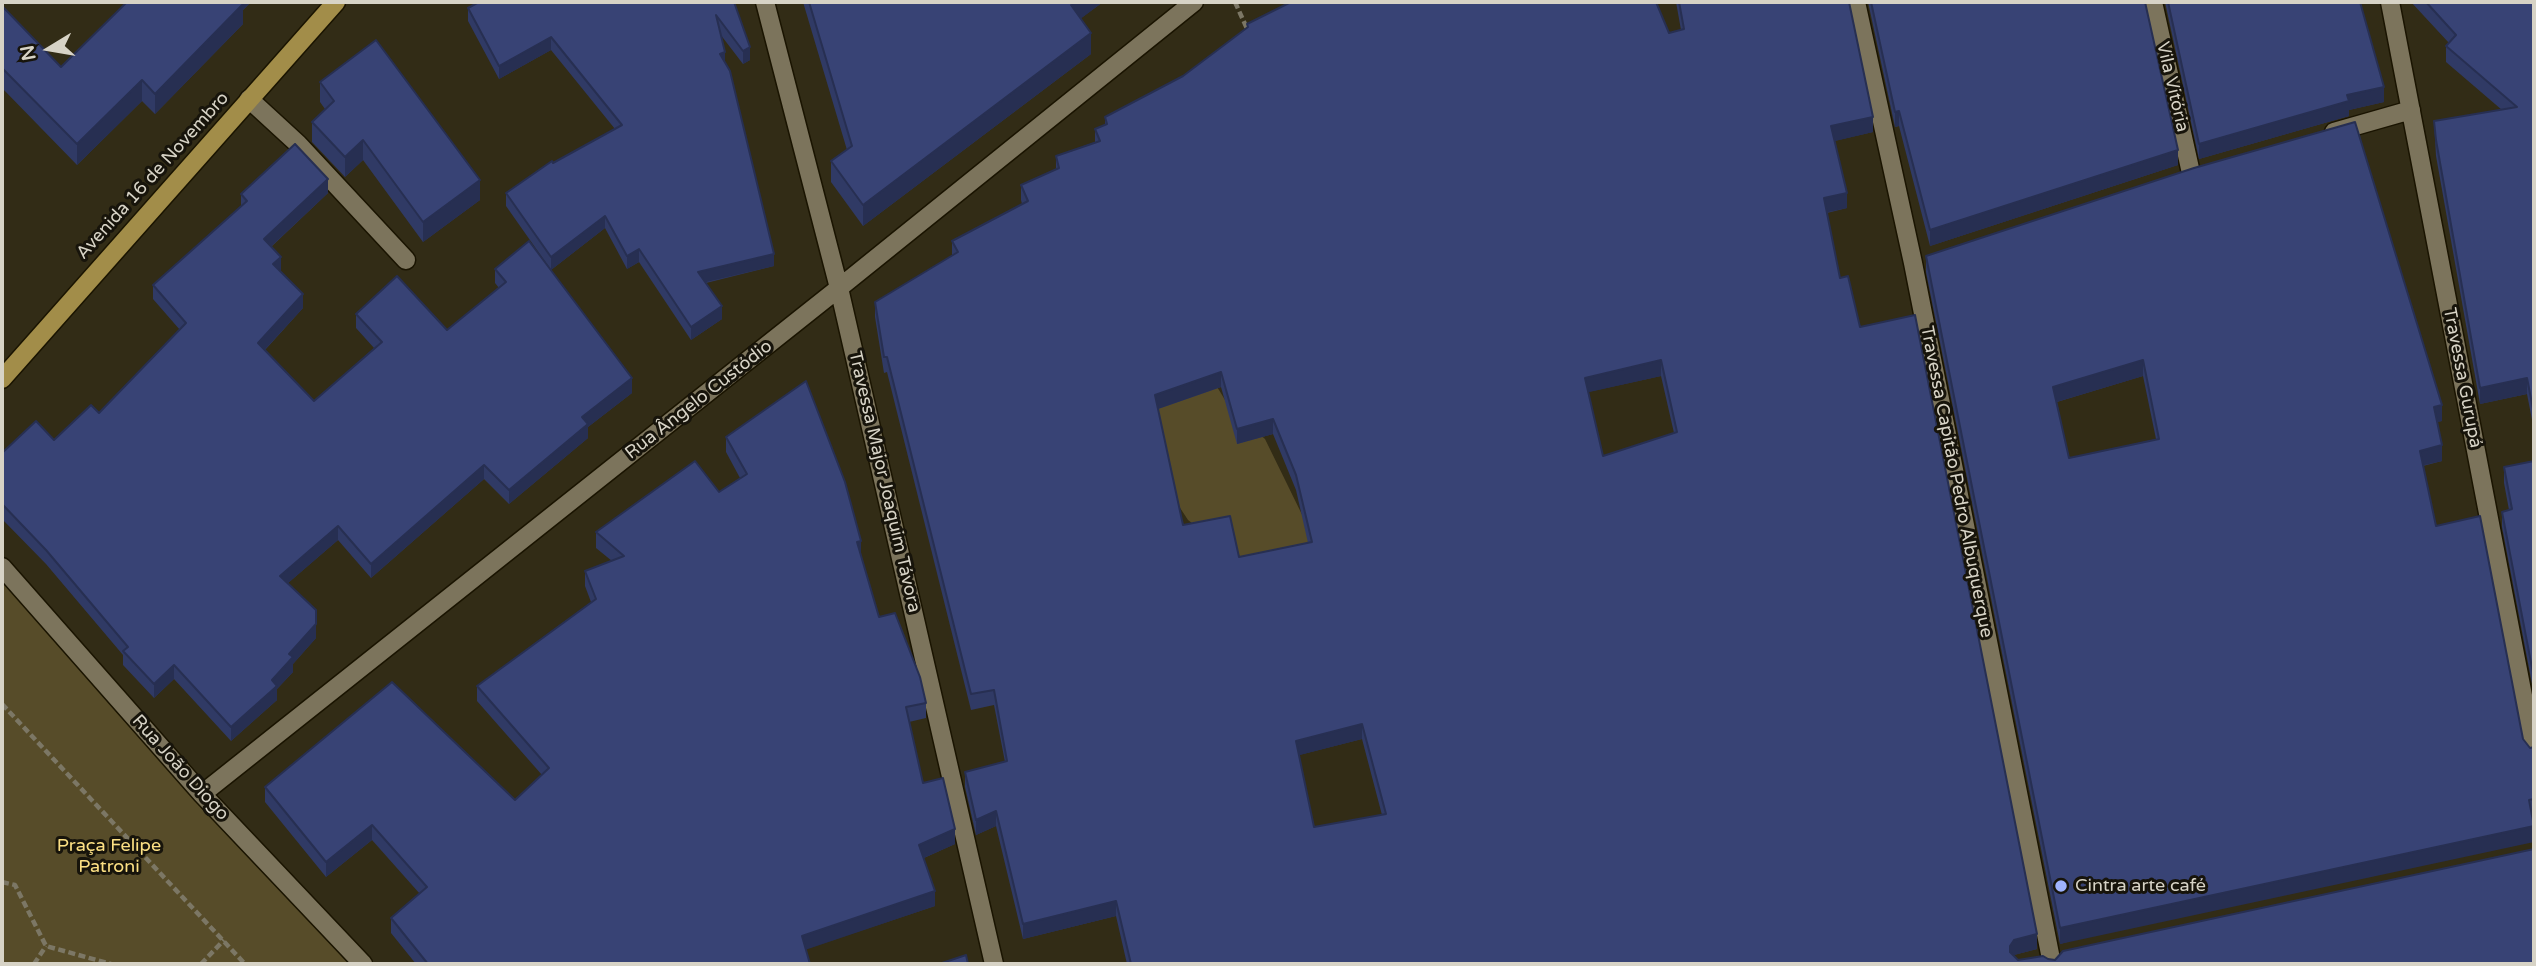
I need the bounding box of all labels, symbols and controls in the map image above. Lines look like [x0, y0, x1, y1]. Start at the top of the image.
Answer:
north arrow [14, 14, 84, 84]
street label: Vila Vitória [2151, 40, 2193, 134]
text: N [16, 43, 41, 63]
street label: Avenida 16 de Novembro [72, 88, 234, 264]
street label: Travessa Gurupá [2438, 306, 2486, 450]
street label: Travessa Capitão Pedro Albuquerque [1915, 324, 1997, 640]
street label: Rua Ângelo Custódio [621, 336, 777, 464]
street label: Travessa Major Joaquim Távora [843, 349, 925, 615]
street label: Rua João Diogo [127, 711, 233, 825]
park label: Praça Felipe Patroni [57, 835, 161, 878]
place label: Cintra arte café [2075, 875, 2206, 897]
marker: Cintra arte café [2053, 878, 2069, 894]

